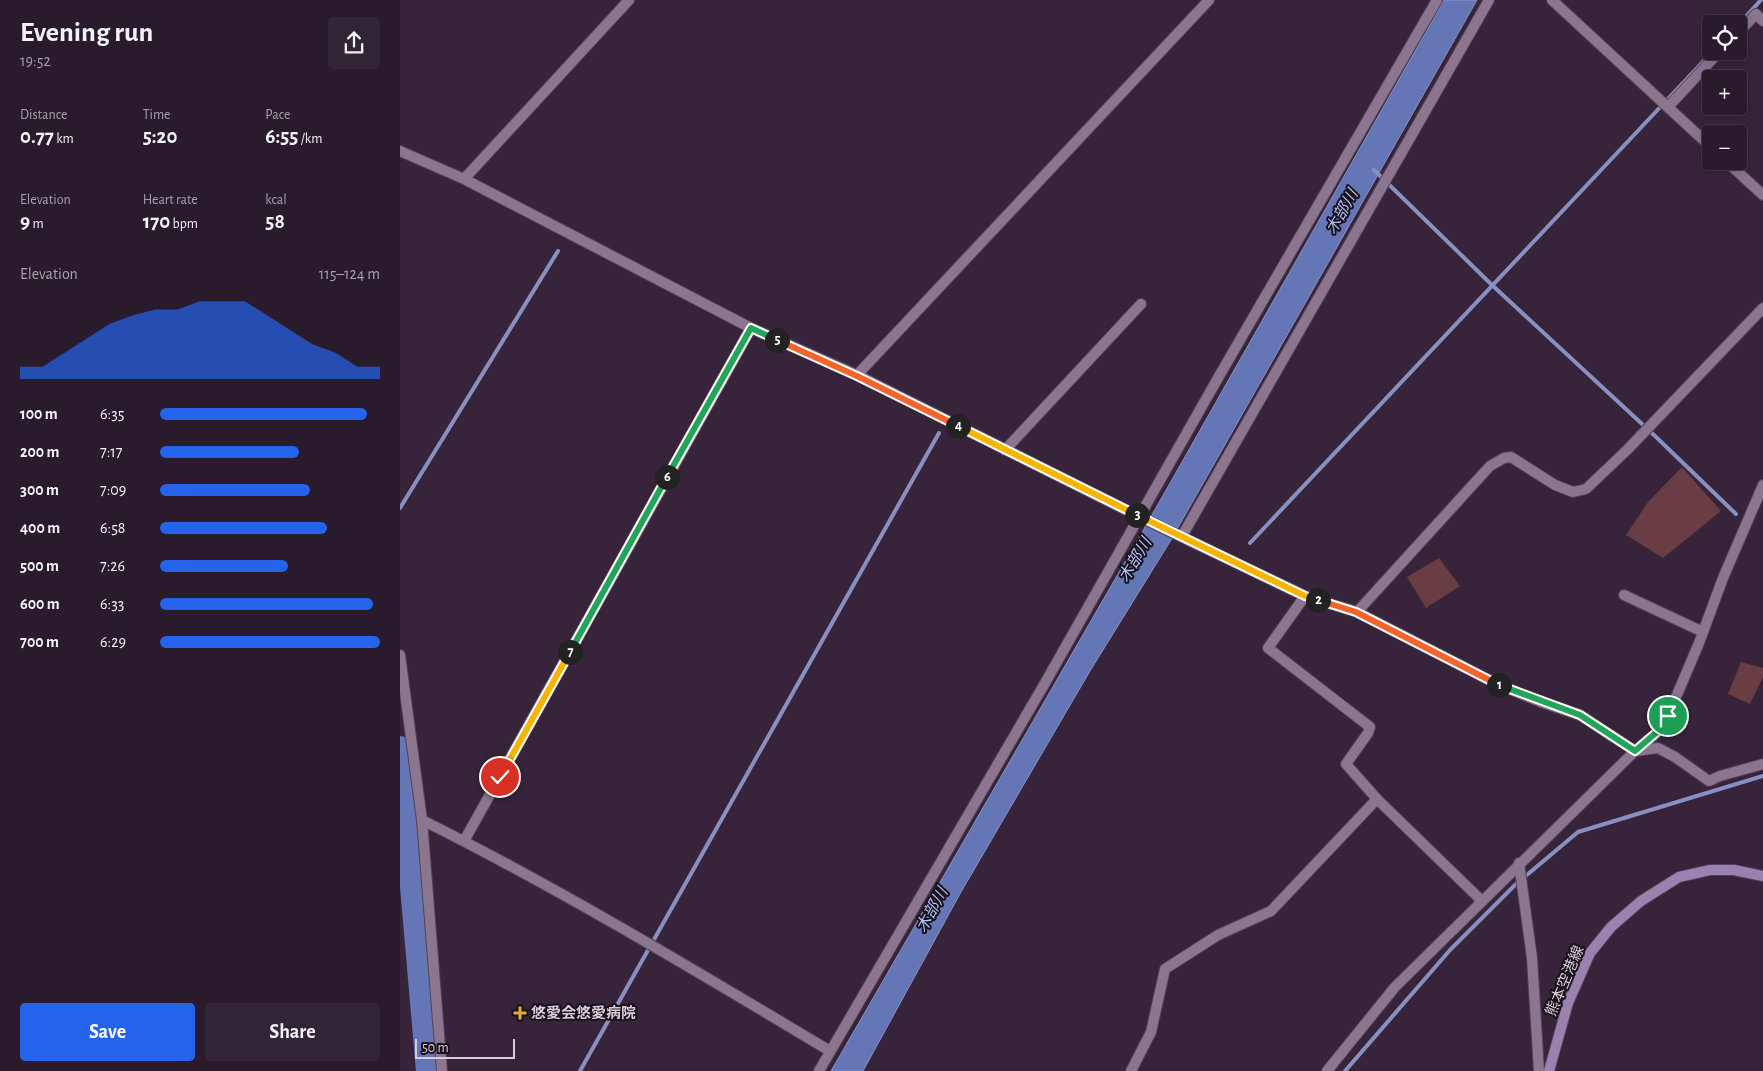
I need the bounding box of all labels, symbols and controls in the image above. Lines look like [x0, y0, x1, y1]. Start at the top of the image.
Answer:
map controls [1702, 15, 1747, 170]
button: locate [1702, 15, 1747, 60]
button: share [328, 17, 380, 69]
text: Evening run [20, 19, 153, 47]
text: 19:52 [20, 53, 51, 69]
button: + [1702, 70, 1747, 115]
text: Distance [20, 108, 67, 122]
text: Time [143, 108, 171, 122]
text: Pace [265, 108, 291, 122]
button: − [1702, 125, 1747, 170]
text: 0.77 [20, 126, 54, 147]
text: 5:20 [143, 126, 177, 147]
text: 6:55 [265, 126, 298, 147]
text: km [54, 132, 74, 146]
text: /km [298, 132, 322, 146]
water label: 木部川 [1322, 185, 1362, 237]
text: Elevation [20, 193, 71, 207]
text: Heart rate [143, 193, 198, 207]
text: kcal [265, 193, 287, 207]
text: 9 [20, 211, 30, 232]
text: 170 [143, 211, 170, 232]
text: 58 [265, 211, 285, 232]
text: m [30, 217, 44, 231]
text: bpm [170, 217, 198, 231]
text: Elevation [20, 266, 78, 282]
text: 115–124 m [319, 266, 380, 282]
pin: 5 [764, 328, 790, 352]
text: 5 [774, 333, 781, 347]
text: 100 m [20, 406, 58, 422]
text: 6:35 [100, 406, 124, 422]
pin: 4 [946, 414, 970, 438]
text: 4 [955, 419, 962, 433]
text: 200 m [20, 444, 60, 460]
text: 7:17 [100, 444, 123, 460]
pin: 6 [654, 464, 680, 490]
text: 6 [664, 470, 671, 484]
text: 300 m [20, 482, 59, 498]
text: 7:09 [100, 482, 126, 498]
pin: 3 [1124, 502, 1150, 528]
text: 3 [1134, 508, 1141, 522]
text: 400 m [20, 520, 60, 536]
text: 6:58 [100, 520, 125, 536]
water label: 木部川 [1115, 533, 1155, 585]
text: 500 m [20, 558, 59, 574]
text: 7:26 [100, 558, 125, 574]
pin: 2 [1306, 588, 1330, 612]
text: 2 [1315, 593, 1322, 607]
text: 600 m [20, 596, 60, 612]
text: 6:33 [100, 596, 124, 612]
text: 700 m [20, 634, 59, 650]
text: 6:29 [100, 634, 126, 650]
pin: 7 [558, 640, 582, 664]
text: 7 [567, 645, 574, 659]
pin: 1 [1486, 672, 1512, 698]
text: 1 [1497, 678, 1502, 692]
pin [1647, 695, 1689, 737]
icon: arrive [1654, 702, 1682, 730]
pin [479, 756, 521, 798]
icon: check [486, 763, 514, 791]
water label: 木部川 [912, 883, 952, 935]
street label: 熊本空港線 [1543, 943, 1587, 1018]
button: Save [20, 1003, 195, 1061]
button: Share [205, 1003, 380, 1061]
place label: 悠愛会悠愛病院 [531, 1005, 636, 1021]
marker: 悠愛会悠愛病院 [513, 1006, 527, 1020]
scale bar [415, 1036, 515, 1059]
text: 50 m [422, 1041, 449, 1055]

